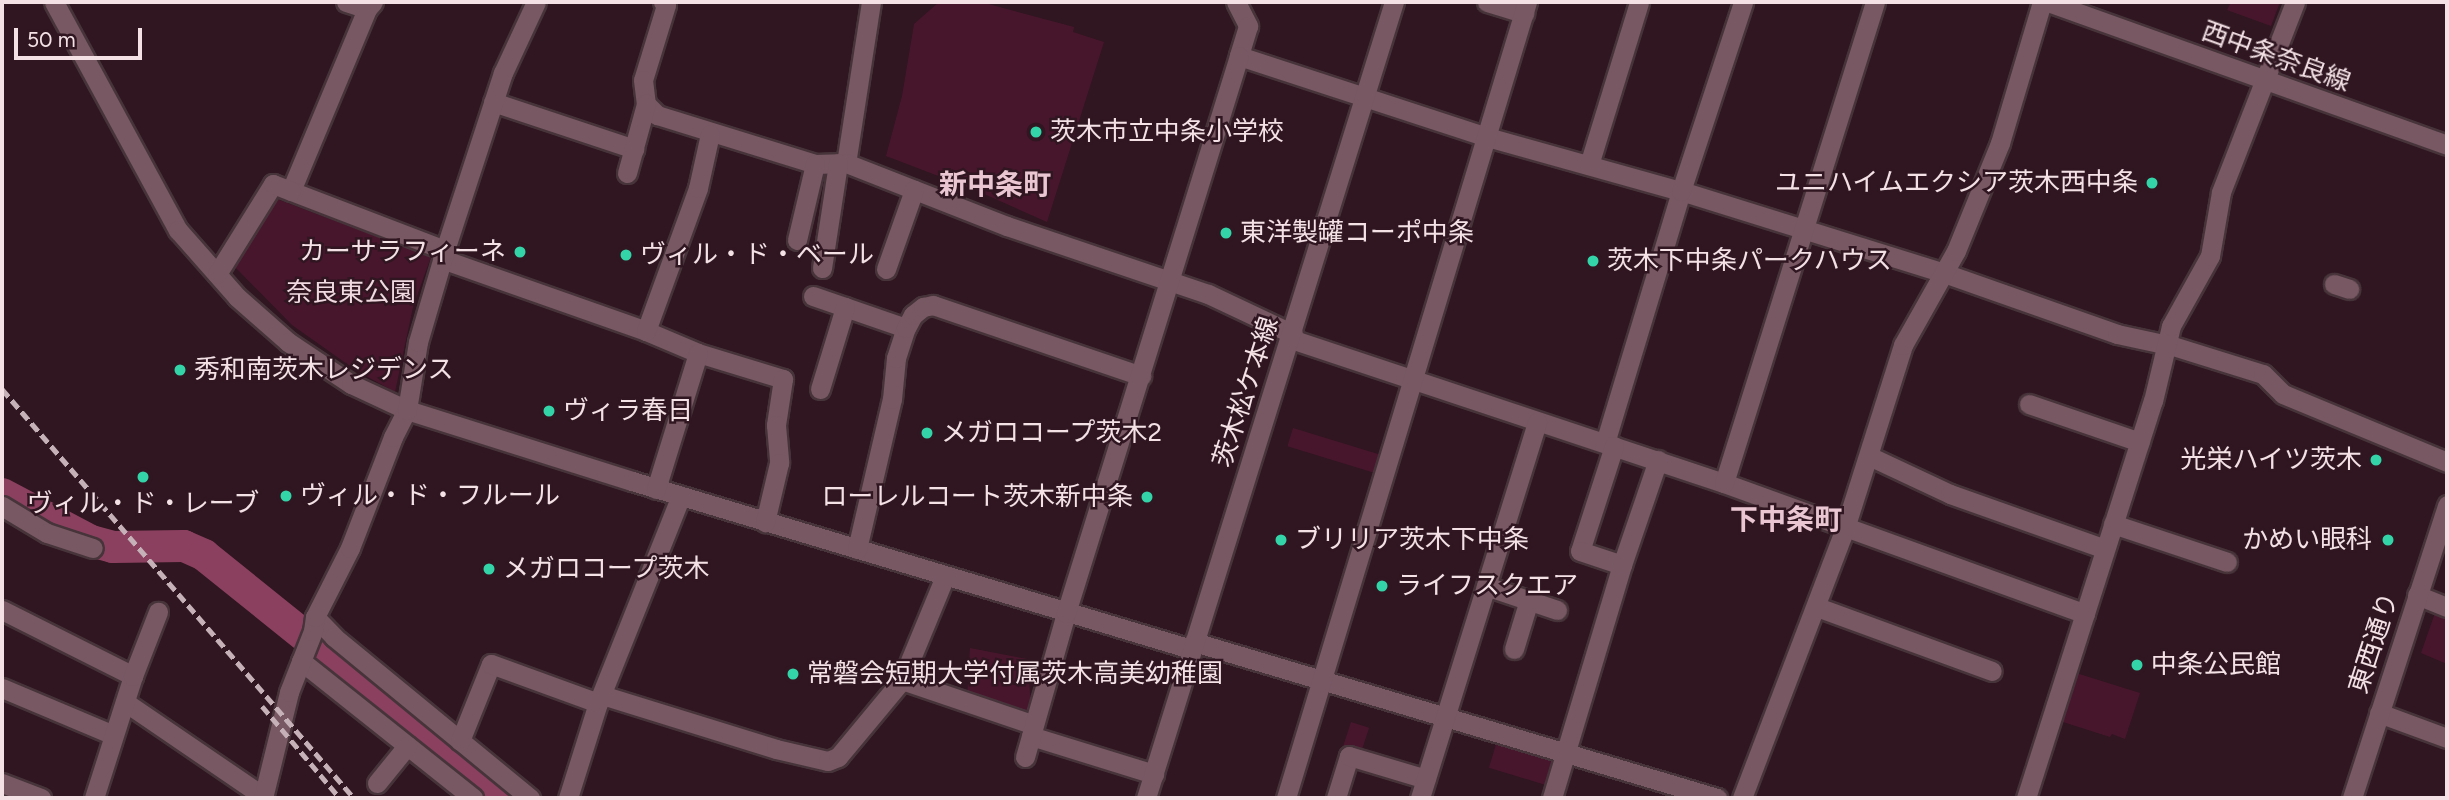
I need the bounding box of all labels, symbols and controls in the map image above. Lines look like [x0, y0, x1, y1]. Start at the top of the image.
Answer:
scale bar [18, 14, 145, 58]
street label: 西中条奈良線 [2197, 16, 2355, 98]
text: 50 m [27, 27, 76, 52]
place label: 茨木市立中条小学校 [1050, 116, 1284, 148]
marker: 茨木市立中条小学校 [1028, 124, 1044, 140]
district label: 新中条町 [939, 167, 1051, 201]
place label: ユニハイムエクシア茨木西中条 [1774, 167, 2138, 199]
marker: ユニハイムエクシア茨木西中条 [2144, 175, 2160, 191]
place label: 東洋製罐コーポ中条 [1240, 217, 1474, 249]
marker: 東洋製罐コーポ中条 [1218, 225, 1234, 241]
place label: カーサラフィーネ [298, 236, 506, 268]
place label: ヴィル・ド・ベール [640, 239, 874, 271]
marker: カーサラフィーネ [512, 244, 528, 260]
place label: 茨木下中条パークハウス [1607, 245, 1893, 277]
marker: ヴィル・ド・ベール [618, 247, 634, 263]
marker: 茨木下中条パークハウス [1585, 253, 1601, 269]
park label: 奈良東公園 [286, 277, 416, 309]
street label: 茨木松ケ本線 [1207, 313, 1285, 471]
place label: 秀和南茨木レジデンス [194, 354, 454, 386]
marker: 秀和南茨木レジデンス [172, 362, 188, 378]
place label: ヴィラ春日 [563, 395, 693, 427]
marker: ヴィラ春日 [541, 403, 557, 419]
place label: メガロコープ茨木2 [941, 417, 1164, 449]
marker: メガロコープ茨木2 [919, 425, 935, 441]
place label: 光栄ハイツ茨木 [2180, 444, 2362, 476]
marker: 光栄ハイツ茨木 [2368, 452, 2384, 468]
marker: ヴィル・ド・レーブ [135, 469, 151, 485]
place label: ヴィル・ド・フルール [300, 480, 560, 512]
place label: ローレルコート茨木新中条 [821, 481, 1133, 513]
place label: ヴィル・ド・レーブ [26, 488, 260, 520]
marker: ヴィル・ド・フルール [278, 488, 294, 504]
marker: ローレルコート茨木新中条 [1139, 489, 1155, 505]
district label: 下中条町 [1730, 502, 1842, 536]
place label: ブリリア茨木下中条 [1295, 524, 1529, 556]
place label: かめい眼科 [2242, 524, 2372, 556]
marker: かめい眼科 [2378, 530, 2398, 550]
marker: ブリリア茨木下中条 [1273, 532, 1289, 548]
place label: メガロコープ茨木 [503, 553, 711, 585]
marker: メガロコープ茨木 [481, 561, 497, 577]
place label: ライフスクエア [1396, 570, 1578, 602]
marker: ライフスクエア [1374, 578, 1390, 594]
street label: 東西通り [2343, 589, 2405, 697]
place label: 中条公民館 [2151, 649, 2281, 681]
marker: 中条公民館 [2129, 657, 2145, 673]
place label: 常磐会短期大学付属茨木高美幼稚園 [807, 658, 1223, 690]
marker: 常磐会短期大学付属茨木高美幼稚園 [785, 666, 801, 682]

